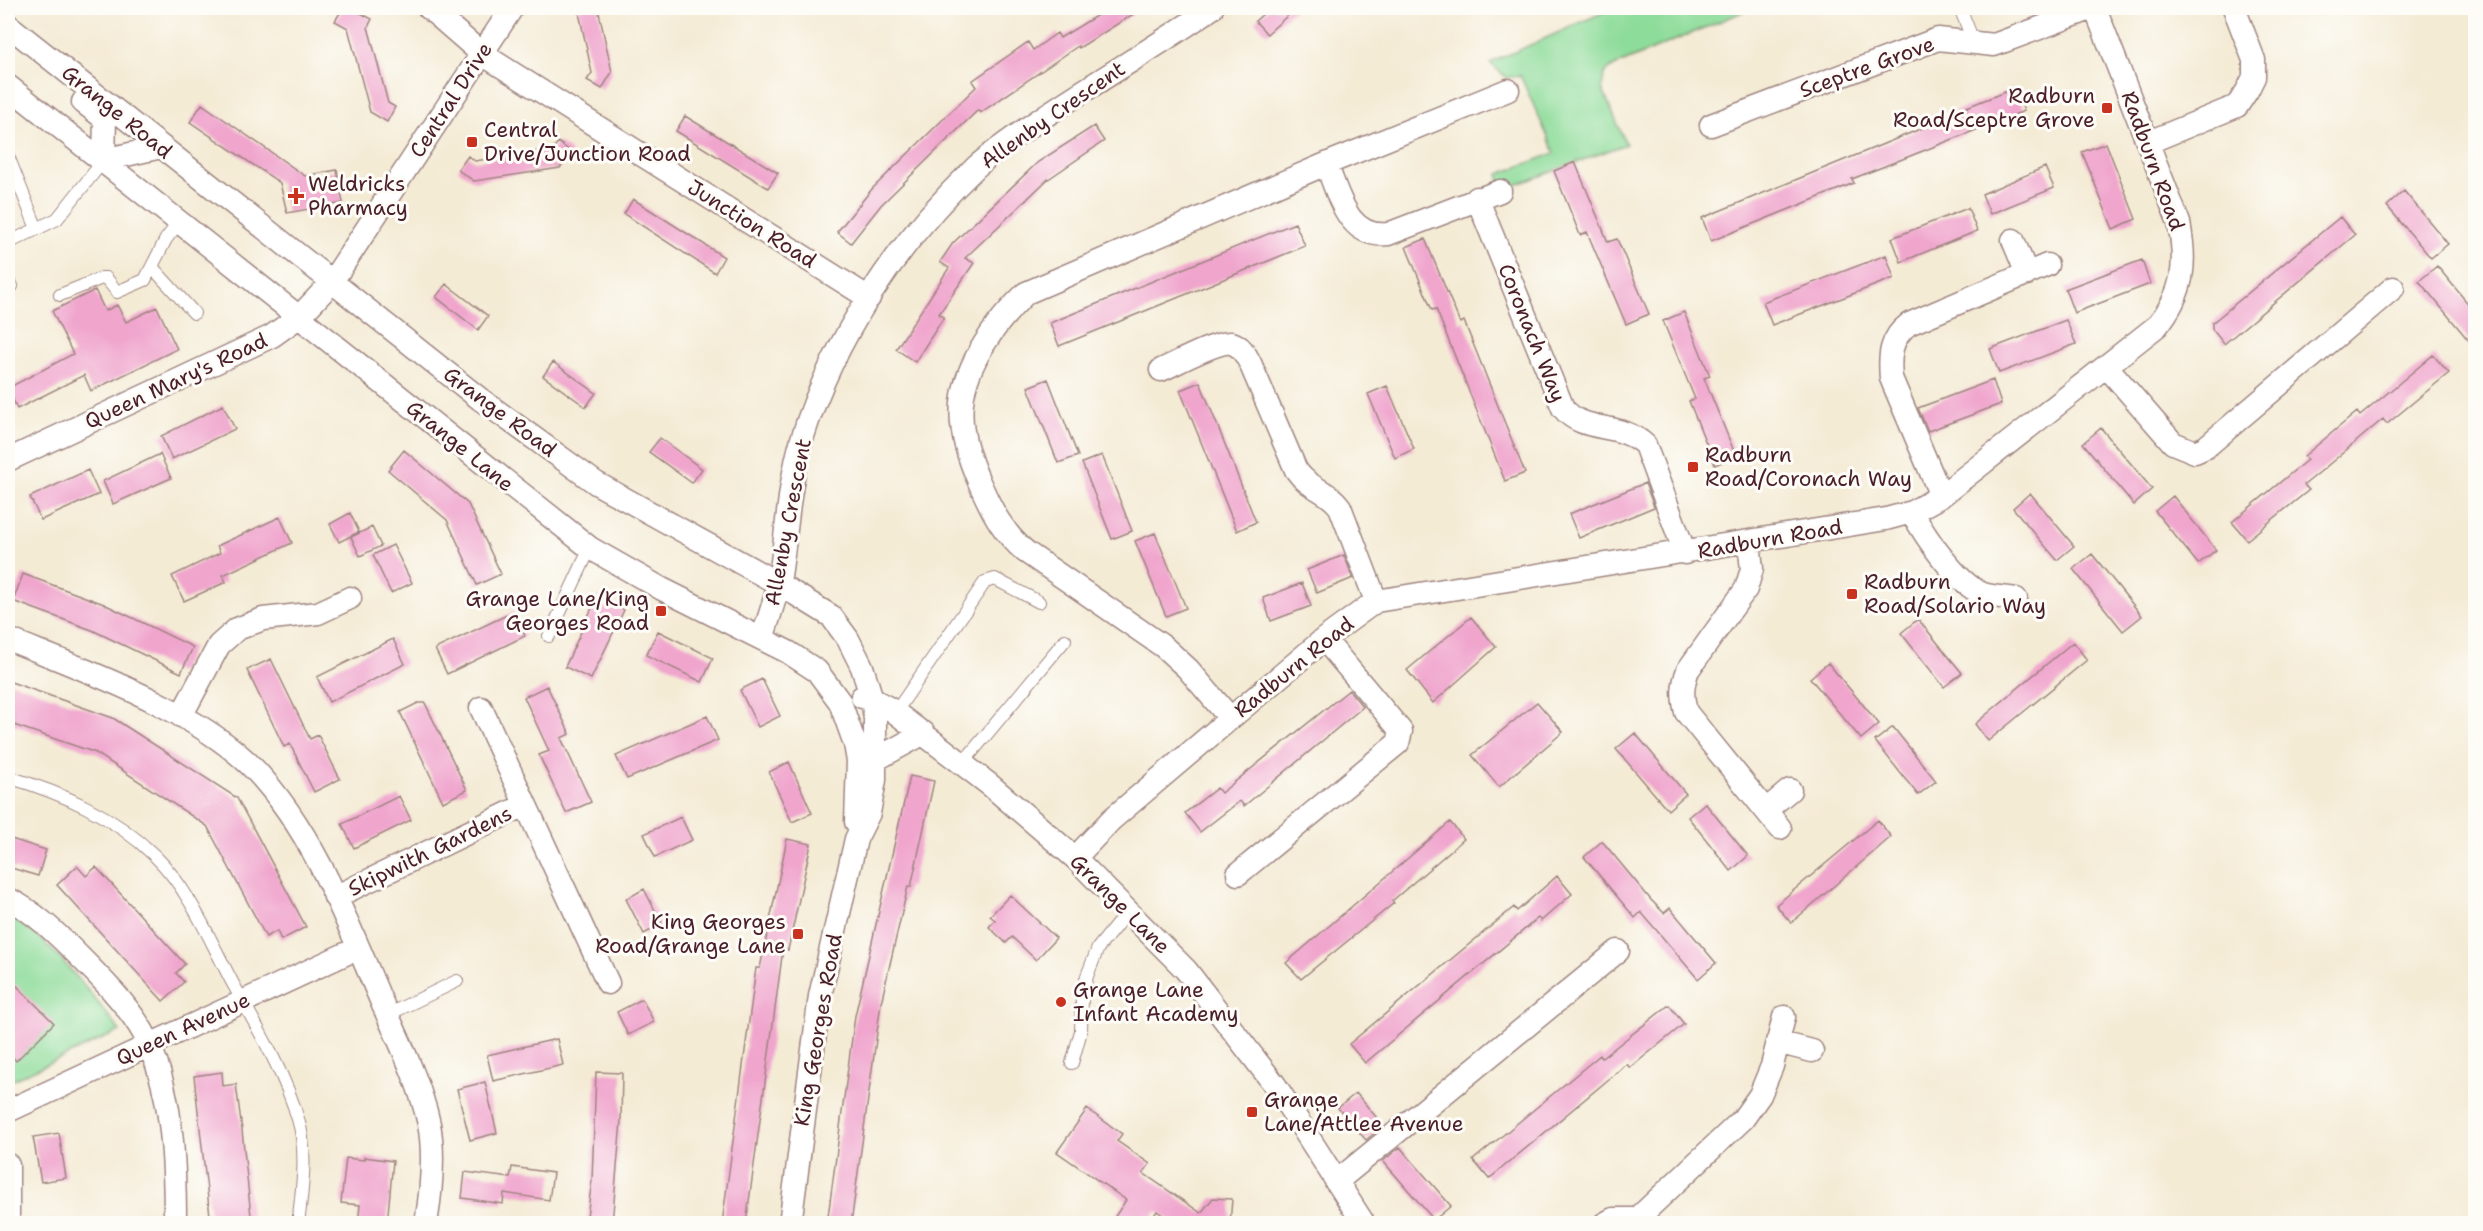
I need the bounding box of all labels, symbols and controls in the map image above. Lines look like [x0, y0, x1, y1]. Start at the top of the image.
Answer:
street label: Sceptre Grove [1796, 30, 1938, 104]
street label: Central Drive [403, 37, 499, 163]
street label: Allenby Crescent [975, 55, 1131, 175]
street label: Grange Road [56, 59, 178, 165]
place label: Radburn Road/Sceptre Grove [1893, 82, 2095, 134]
street label: Radburn Road [2115, 87, 2191, 235]
marker: Radburn Road/Sceptre Grove [2100, 101, 2114, 115]
place label: Central Drive/Junction Road [484, 116, 691, 168]
marker: Central Drive/Junction Road [465, 135, 479, 149]
place label: Weldricks Pharmacy [308, 170, 408, 222]
street label: Junction Road [682, 173, 822, 275]
marker: Weldricks Pharmacy [289, 189, 303, 203]
street label: Coronach Way [1492, 260, 1572, 406]
street label: Queen Mary's Road [80, 326, 272, 436]
street label: Grange Road [438, 360, 562, 464]
street label: Grange Lane [400, 394, 520, 498]
street label: Allenby Crescent [758, 436, 818, 608]
place label: Radburn Road/Coronach Way [1705, 441, 1912, 493]
marker: Radburn Road/Coronach Way [1686, 460, 1700, 474]
street label: Radburn Road [1695, 512, 1845, 566]
place label: Radburn Road/Solario Way [1864, 568, 2046, 620]
place label: Grange Lane/King Georges Road [465, 585, 649, 637]
marker: Radburn Road/Solario Way [1845, 587, 1859, 601]
marker: Grange Lane/King Georges Road [654, 604, 668, 618]
street label: Radburn Road [1228, 610, 1360, 724]
street label: Skipwith Gardens [343, 799, 517, 903]
street label: Grange Lane [1064, 848, 1176, 960]
place label: King Georges Road/Grange Lane [595, 908, 786, 960]
marker: King Georges Road/Grange Lane [791, 927, 805, 941]
street label: King Georges Road [787, 931, 849, 1129]
place label: Grange Lane Infant Academy [1073, 976, 1239, 1028]
street label: Queen Avenue [112, 986, 254, 1072]
marker: Grange Lane Infant Academy [1054, 995, 1068, 1009]
place label: Grange Lane/Attlee Avenue [1264, 1086, 1464, 1138]
marker: Grange Lane/Attlee Avenue [1245, 1105, 1259, 1119]

